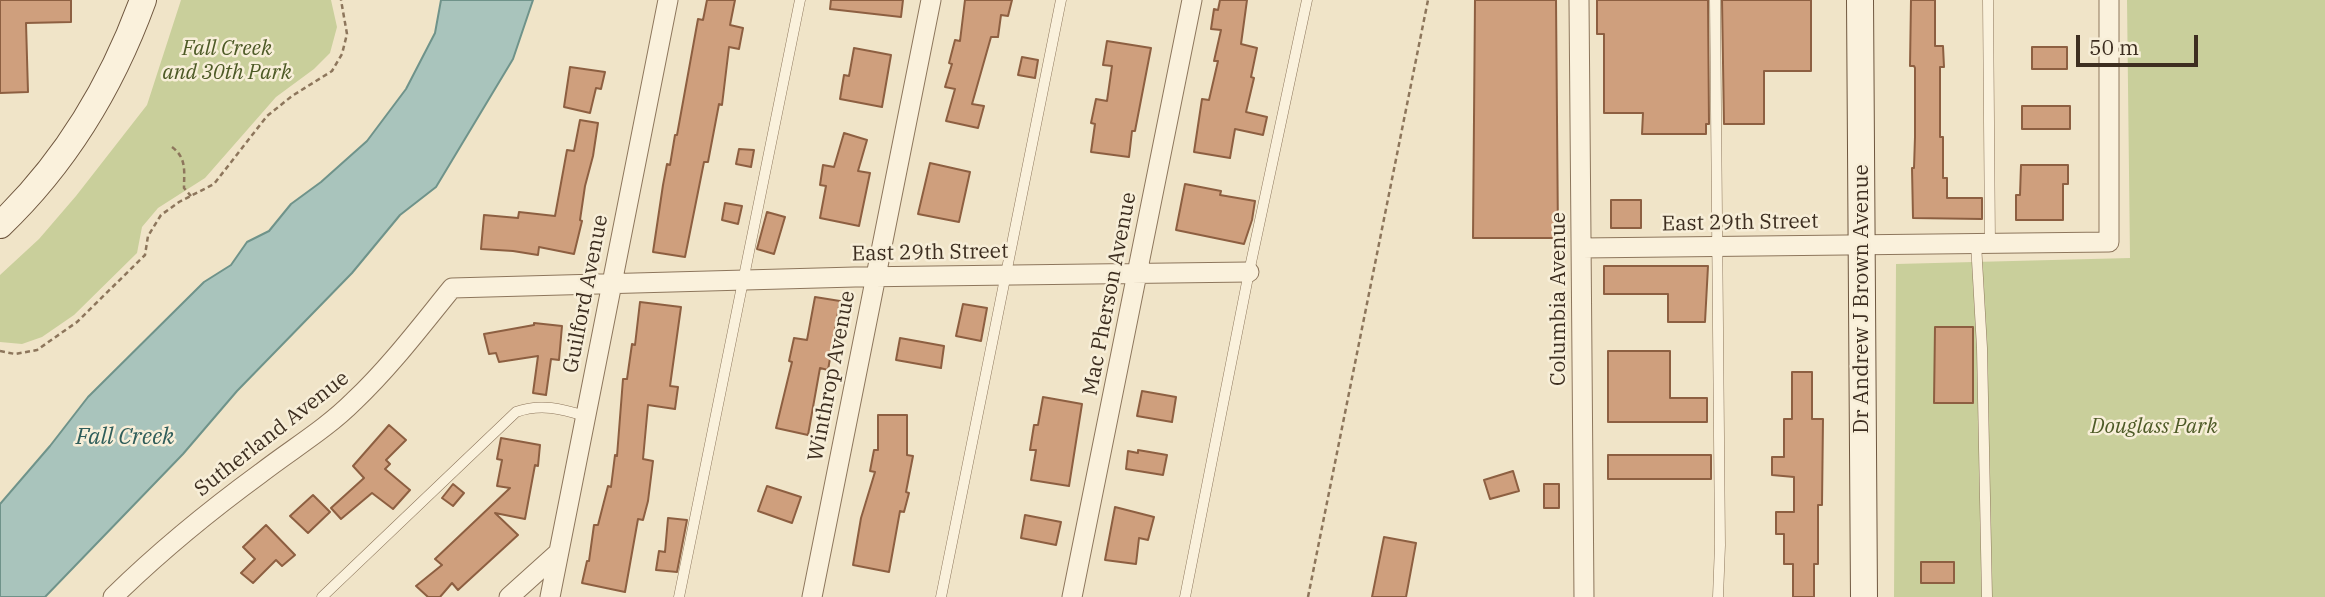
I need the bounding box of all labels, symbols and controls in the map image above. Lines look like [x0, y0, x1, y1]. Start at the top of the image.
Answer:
scale bar [2080, 21, 2202, 65]
text: 50 m [2089, 33, 2139, 61]
park label: Fall Creek and 30th Park [162, 36, 292, 86]
street label: Dr Andrew J Brown Avenue [1849, 164, 1875, 434]
street label: Mac Pherson Avenue [1078, 190, 1142, 398]
street label: East 29th Street [1661, 209, 1819, 237]
street label: Columbia Avenue [1546, 212, 1572, 386]
street label: Guilford Avenue [558, 213, 614, 375]
street label: East 29th Street [851, 239, 1009, 267]
street label: Winthrop Avenue [803, 289, 861, 463]
street label: Sutherland Avenue [190, 366, 354, 502]
park label: Douglass Park [2090, 414, 2218, 440]
water label: Fall Creek [76, 423, 174, 451]

